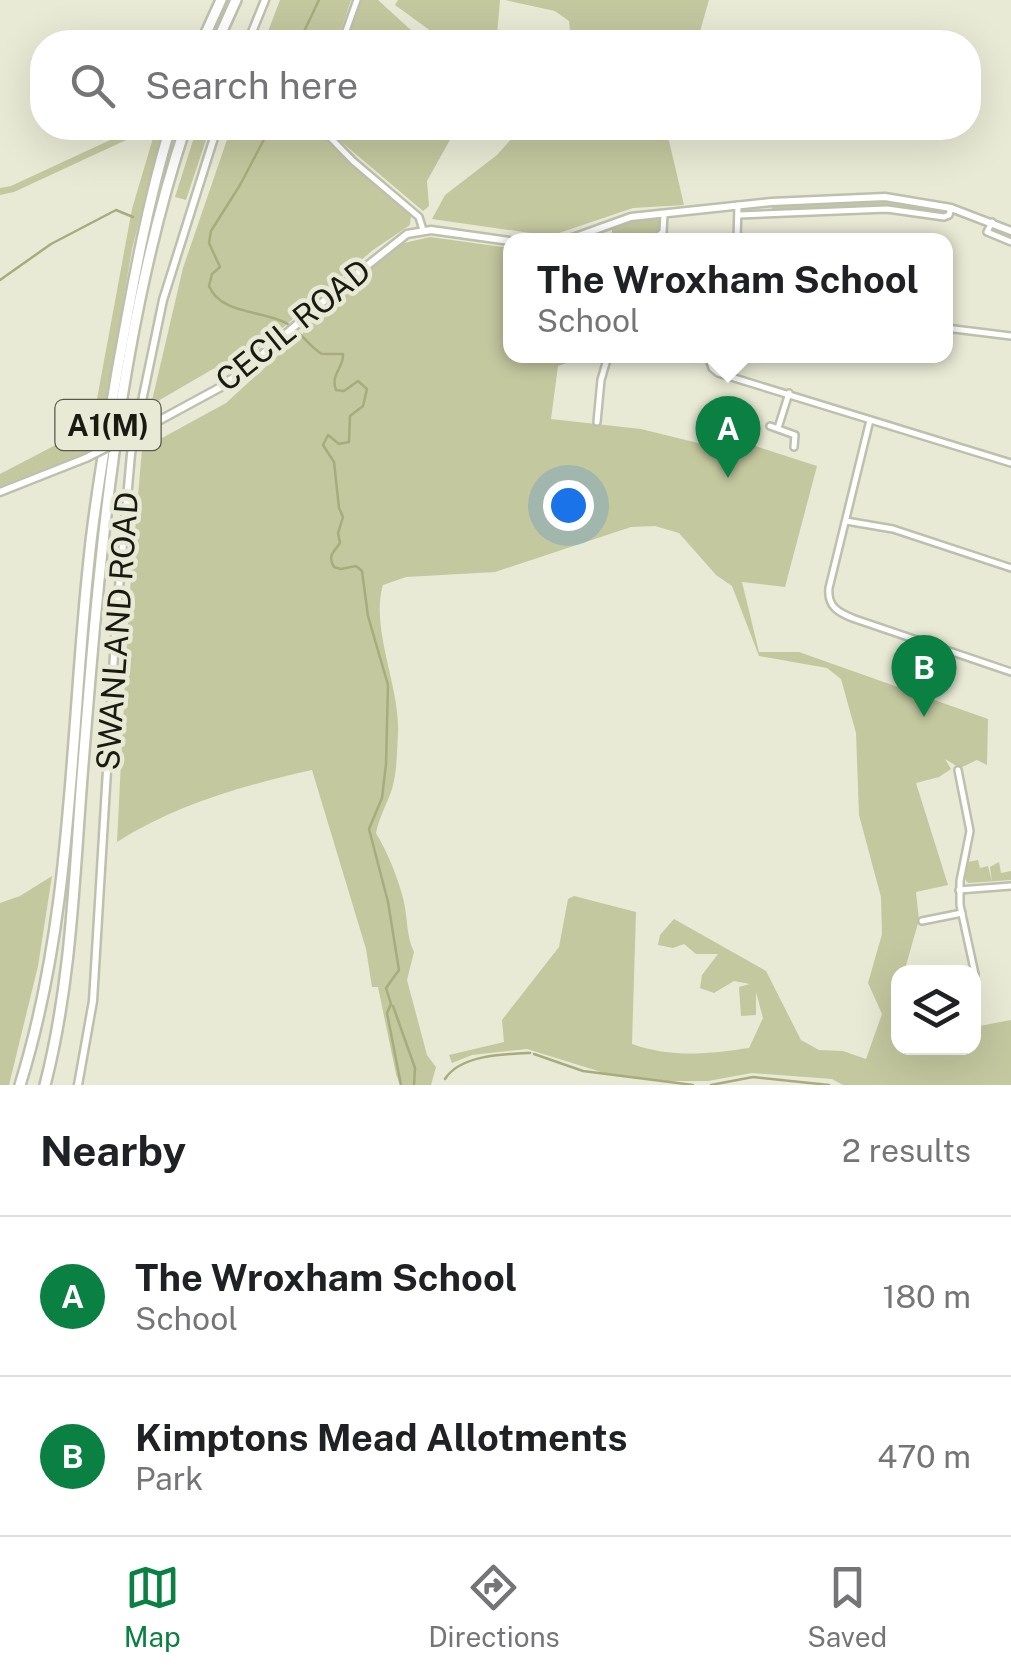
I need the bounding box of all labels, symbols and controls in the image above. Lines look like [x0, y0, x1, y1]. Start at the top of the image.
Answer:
search box [30, 30, 981, 140]
icon: search [65, 58, 120, 113]
text: Search here [145, 63, 358, 108]
popup [503, 233, 953, 363]
street label: CECIL ROAD [208, 252, 378, 398]
text: The Wroxham School [537, 257, 919, 302]
text: School [537, 302, 640, 339]
pin: A [696, 396, 760, 478]
road number: A1(M) [56, 400, 160, 450]
your location [543, 480, 594, 531]
street label: SWANLAND ROAD [89, 491, 145, 771]
pin: B [892, 634, 956, 717]
map controls [891, 965, 981, 1055]
button: layers [891, 965, 981, 1055]
text: Nearby [40, 1126, 186, 1175]
text: 2 results [842, 1132, 971, 1169]
text: The Wroxham School [135, 1255, 517, 1300]
text: A [61, 1278, 84, 1315]
text: 180 m [882, 1278, 971, 1315]
text: School [135, 1300, 238, 1337]
text: Kimptons Mead Allotments [135, 1415, 628, 1460]
text: B [62, 1438, 83, 1475]
text: 470 m [877, 1438, 971, 1475]
text: Park [135, 1460, 203, 1497]
tab: Map [124, 1560, 181, 1653]
tab: Directions [428, 1560, 560, 1653]
tab: Saved [807, 1560, 887, 1653]

